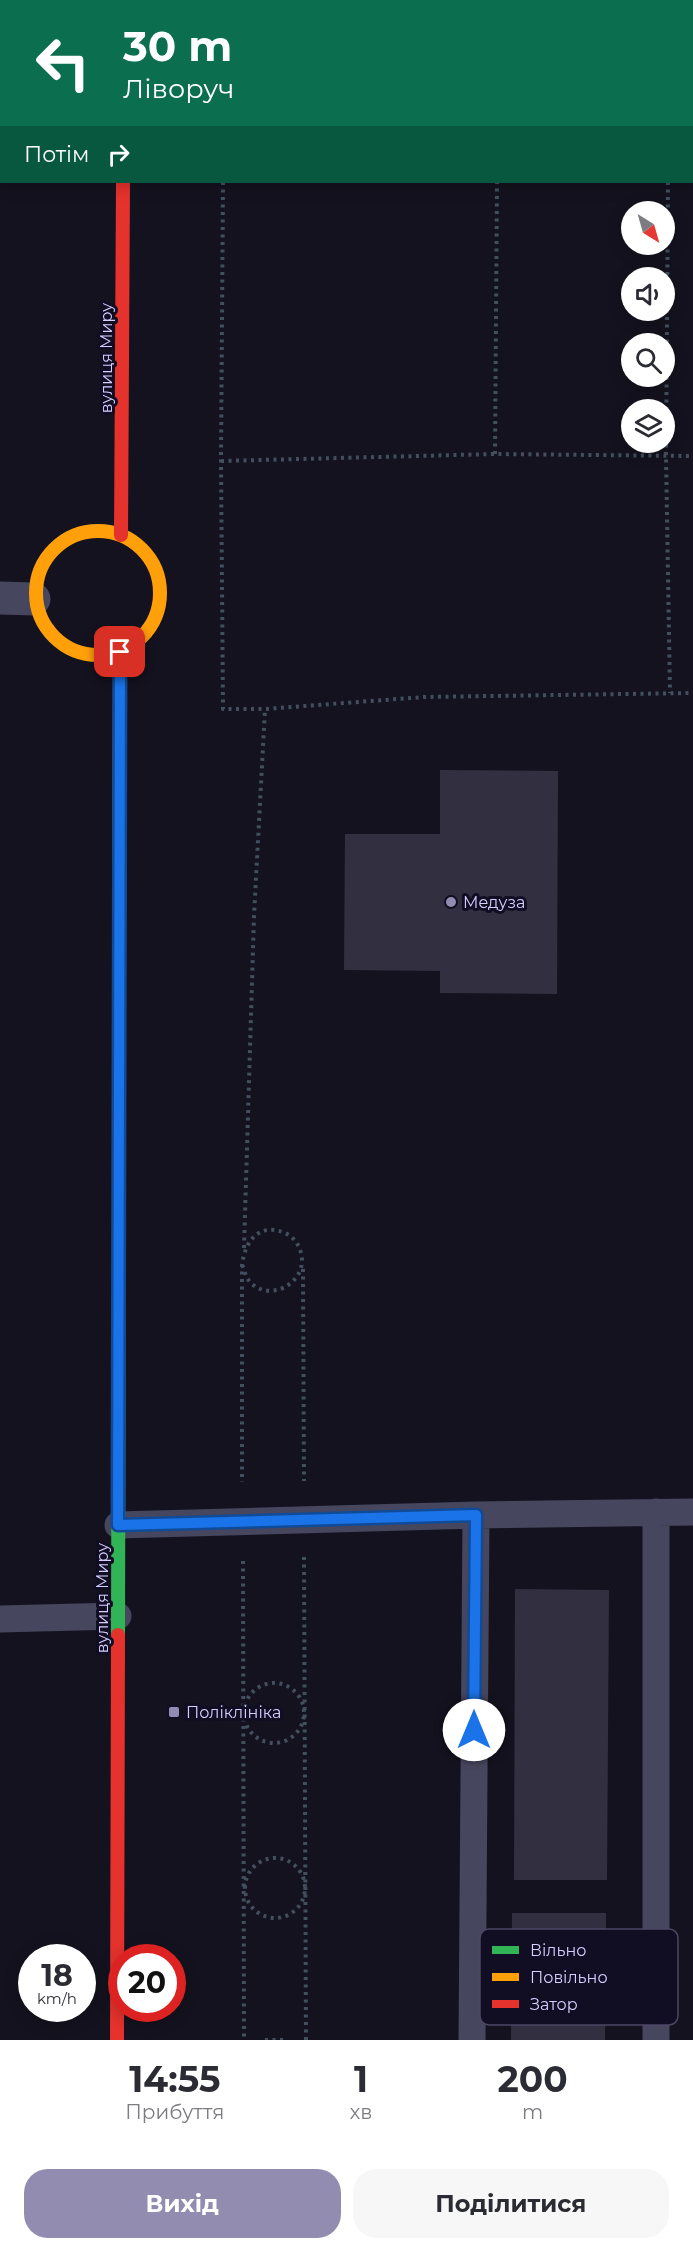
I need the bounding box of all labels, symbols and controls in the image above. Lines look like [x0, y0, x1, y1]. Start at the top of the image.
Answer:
text: 30 m [123, 20, 232, 72]
icon: left [24, 24, 102, 102]
text: Ліворуч [123, 72, 235, 105]
icon: right [102, 138, 135, 171]
text: Потім [24, 141, 90, 168]
north arrow [621, 201, 675, 255]
map controls [621, 201, 675, 453]
button: sound [621, 267, 675, 321]
street label: вулиця Миру [97, 303, 116, 413]
button: search [621, 333, 675, 387]
button: layers [621, 399, 675, 453]
pin [94, 626, 145, 677]
icon: arrive [103, 635, 136, 668]
place label: Медуза [463, 893, 525, 912]
marker: Медуза [444, 895, 458, 909]
street label: вулиця Миру [93, 1543, 112, 1653]
position arrow [442, 1698, 506, 1762]
place label: Поліклініка [186, 1703, 281, 1722]
marker: Поліклініка [167, 1705, 181, 1719]
legend [480, 1929, 678, 2025]
text: Вільно [530, 1941, 586, 1960]
speed limit sign: 20 [108, 1944, 186, 2022]
text: 18 [41, 1957, 73, 1994]
text: Повільно [530, 1968, 608, 1987]
text: km/h [37, 1989, 77, 2008]
text: Затор [530, 1995, 578, 2014]
text: 14:55 [129, 2057, 220, 2101]
text: 1 [354, 2057, 368, 2101]
text: 200 [498, 2057, 568, 2101]
text: Прибуття [125, 2100, 224, 2124]
text: хв [350, 2100, 372, 2124]
text: m [522, 2100, 543, 2124]
button: Вихід [24, 2169, 341, 2238]
button: Поділитися [353, 2169, 669, 2238]

